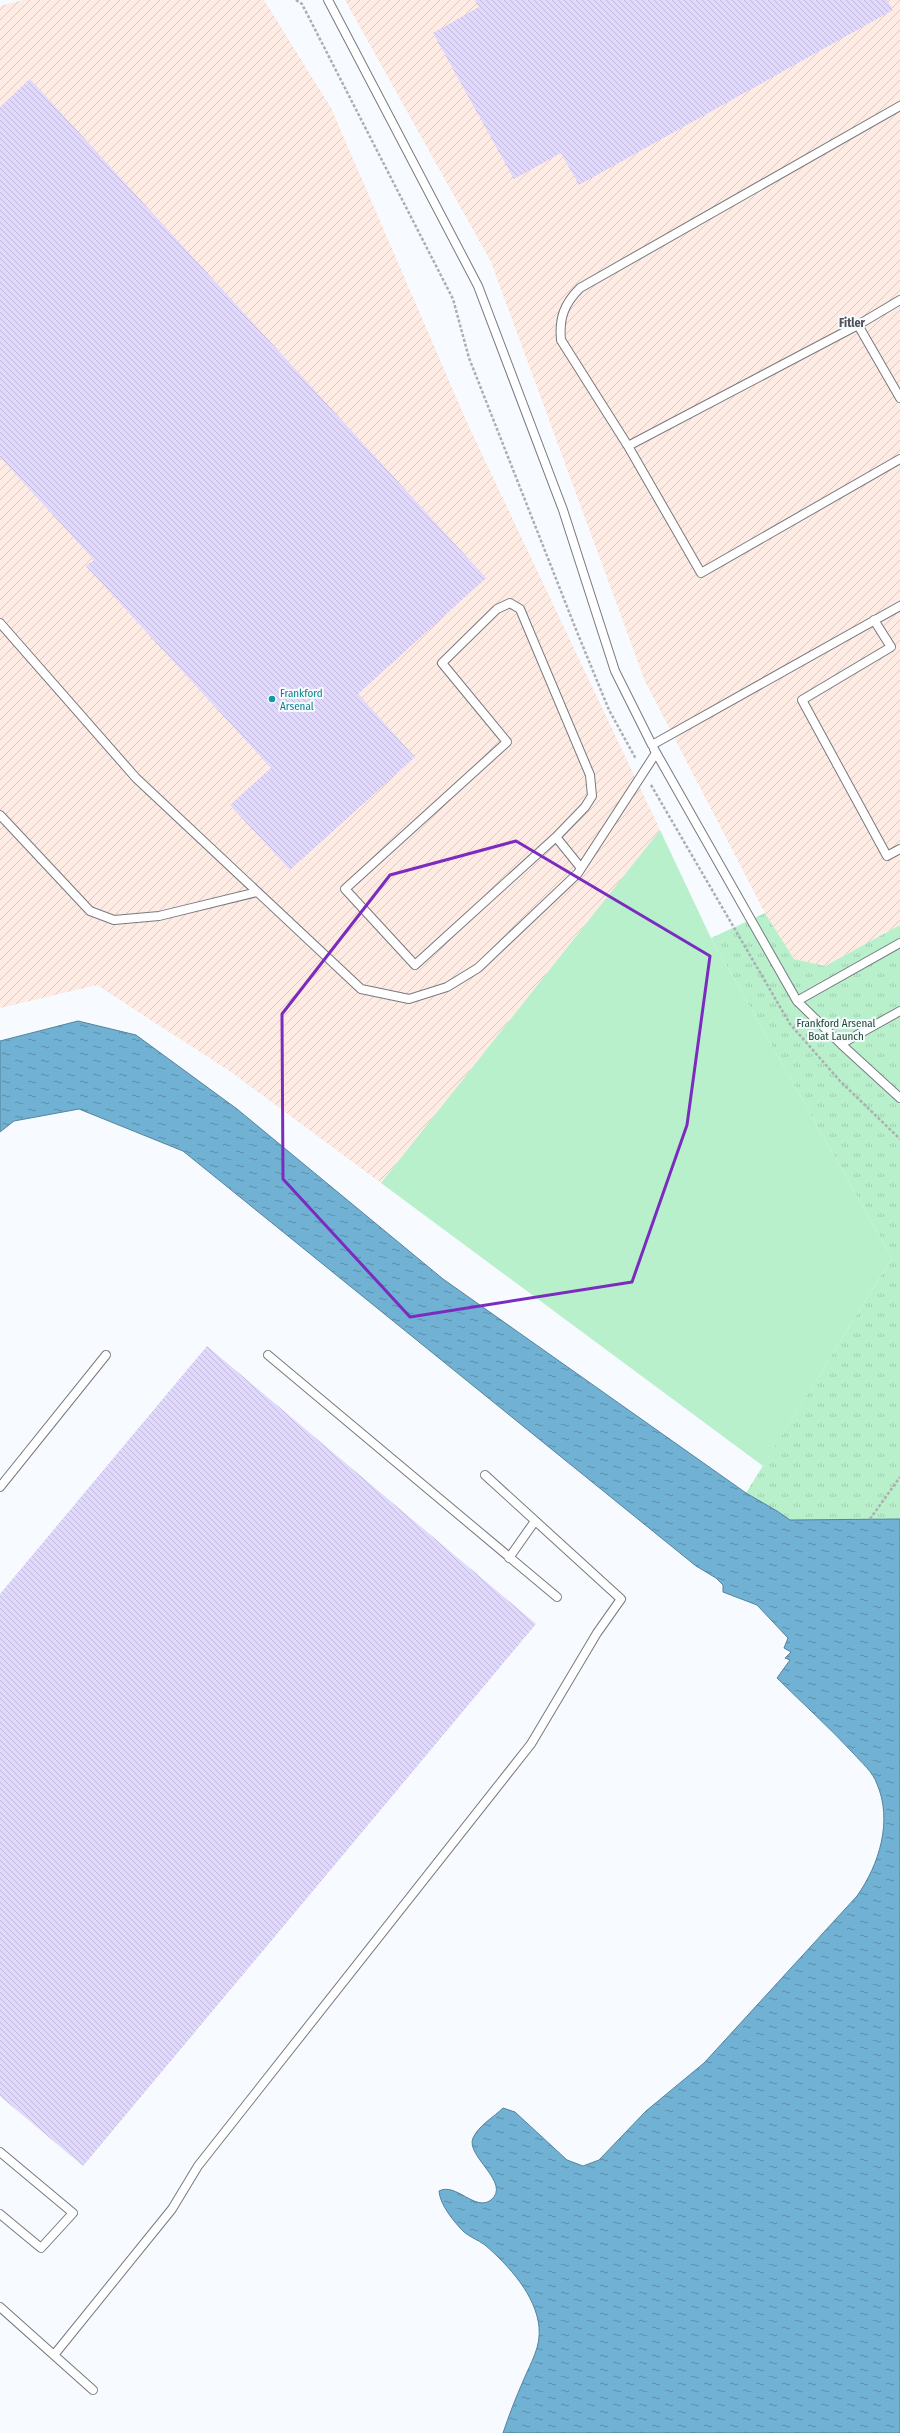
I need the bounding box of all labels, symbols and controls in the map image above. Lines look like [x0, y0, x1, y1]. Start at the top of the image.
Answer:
district label: Fitler [839, 316, 866, 330]
place label: Frankford Arsenal [280, 687, 323, 713]
marker: Frankford Arsenal [267, 694, 277, 704]
park label: Frankford Arsenal Boat Launch [797, 1017, 876, 1043]

